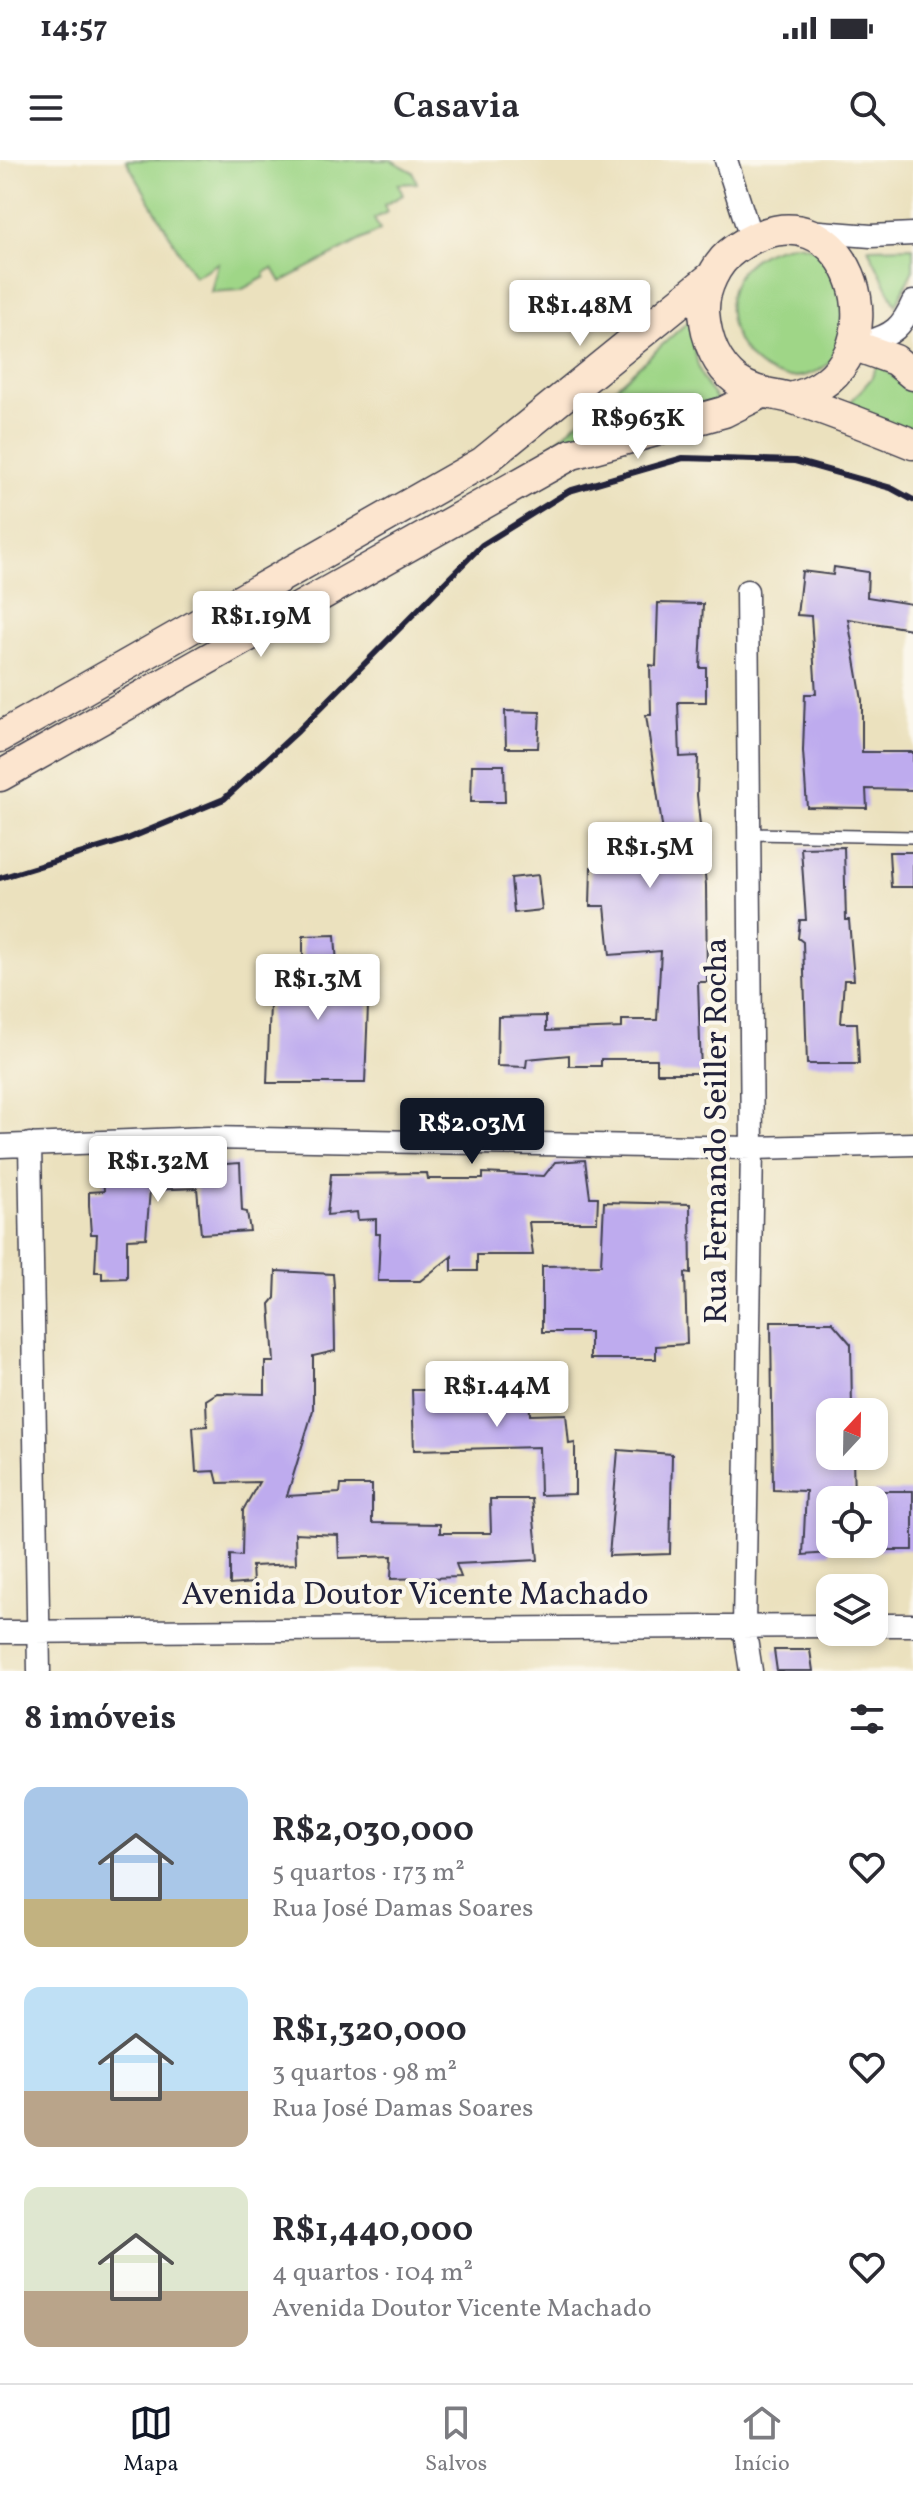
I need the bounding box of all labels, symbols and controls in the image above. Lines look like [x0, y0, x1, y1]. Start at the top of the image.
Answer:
text: 14:57 [40, 7, 108, 49]
text: Casavia [393, 83, 520, 133]
icon: menu [24, 86, 68, 130]
icon: search [845, 86, 889, 130]
pin: R$1.48M [506, 280, 654, 348]
text: R$1.48M [527, 288, 633, 324]
pin: R$963K [573, 393, 703, 461]
text: R$963K [591, 401, 685, 437]
pin: R$1.19M [187, 591, 335, 659]
text: R$1.19M [211, 599, 311, 635]
pin: R$1.5M [585, 822, 715, 890]
text: R$1.5M [606, 830, 694, 866]
street label: Rua Fernando Seiller Rocha [696, 938, 740, 1324]
pin: R$1.3M [253, 954, 383, 1022]
text: R$1.3M [274, 962, 362, 998]
pin: R$2.03M [398, 1098, 546, 1166]
text: R$2.03M [418, 1106, 526, 1142]
pin: R$1.32M [84, 1136, 232, 1204]
text: R$1.32M [107, 1144, 209, 1180]
pin: R$1.44M [423, 1361, 571, 1429]
text: R$1.44M [443, 1369, 551, 1405]
north arrow [816, 1398, 888, 1470]
map controls [816, 1398, 888, 1646]
button: locate [816, 1486, 888, 1558]
street label: Avenida Doutor Vicente Machado [181, 1574, 649, 1618]
button: layers [816, 1574, 888, 1646]
text: 8 imóveis [24, 1696, 176, 1743]
icon: filters [845, 1697, 889, 1741]
text: R$2,030,000 [272, 1808, 474, 1855]
icon: home [88, 1819, 184, 1915]
icon: heart [845, 1845, 889, 1889]
text: 5 quartos · 173 m² [272, 1855, 465, 1891]
text: Rua José Damas Soares [272, 1891, 533, 1927]
text: R$1,320,000 [272, 2008, 467, 2055]
icon: home [88, 2019, 184, 2115]
icon: heart [845, 2045, 889, 2089]
text: 3 quartos · 98 m² [272, 2055, 457, 2091]
text: Rua José Damas Soares [272, 2091, 533, 2127]
text: R$1,440,000 [272, 2208, 473, 2255]
icon: home [88, 2219, 184, 2315]
icon: heart [845, 2245, 889, 2289]
text: 4 quartos · 104 m² [272, 2255, 473, 2291]
text: Avenida Doutor Vicente Machado [272, 2291, 651, 2327]
tab: Mapa [123, 2401, 178, 2480]
tab: Salvos [425, 2401, 487, 2480]
tab: Início [734, 2401, 790, 2480]

